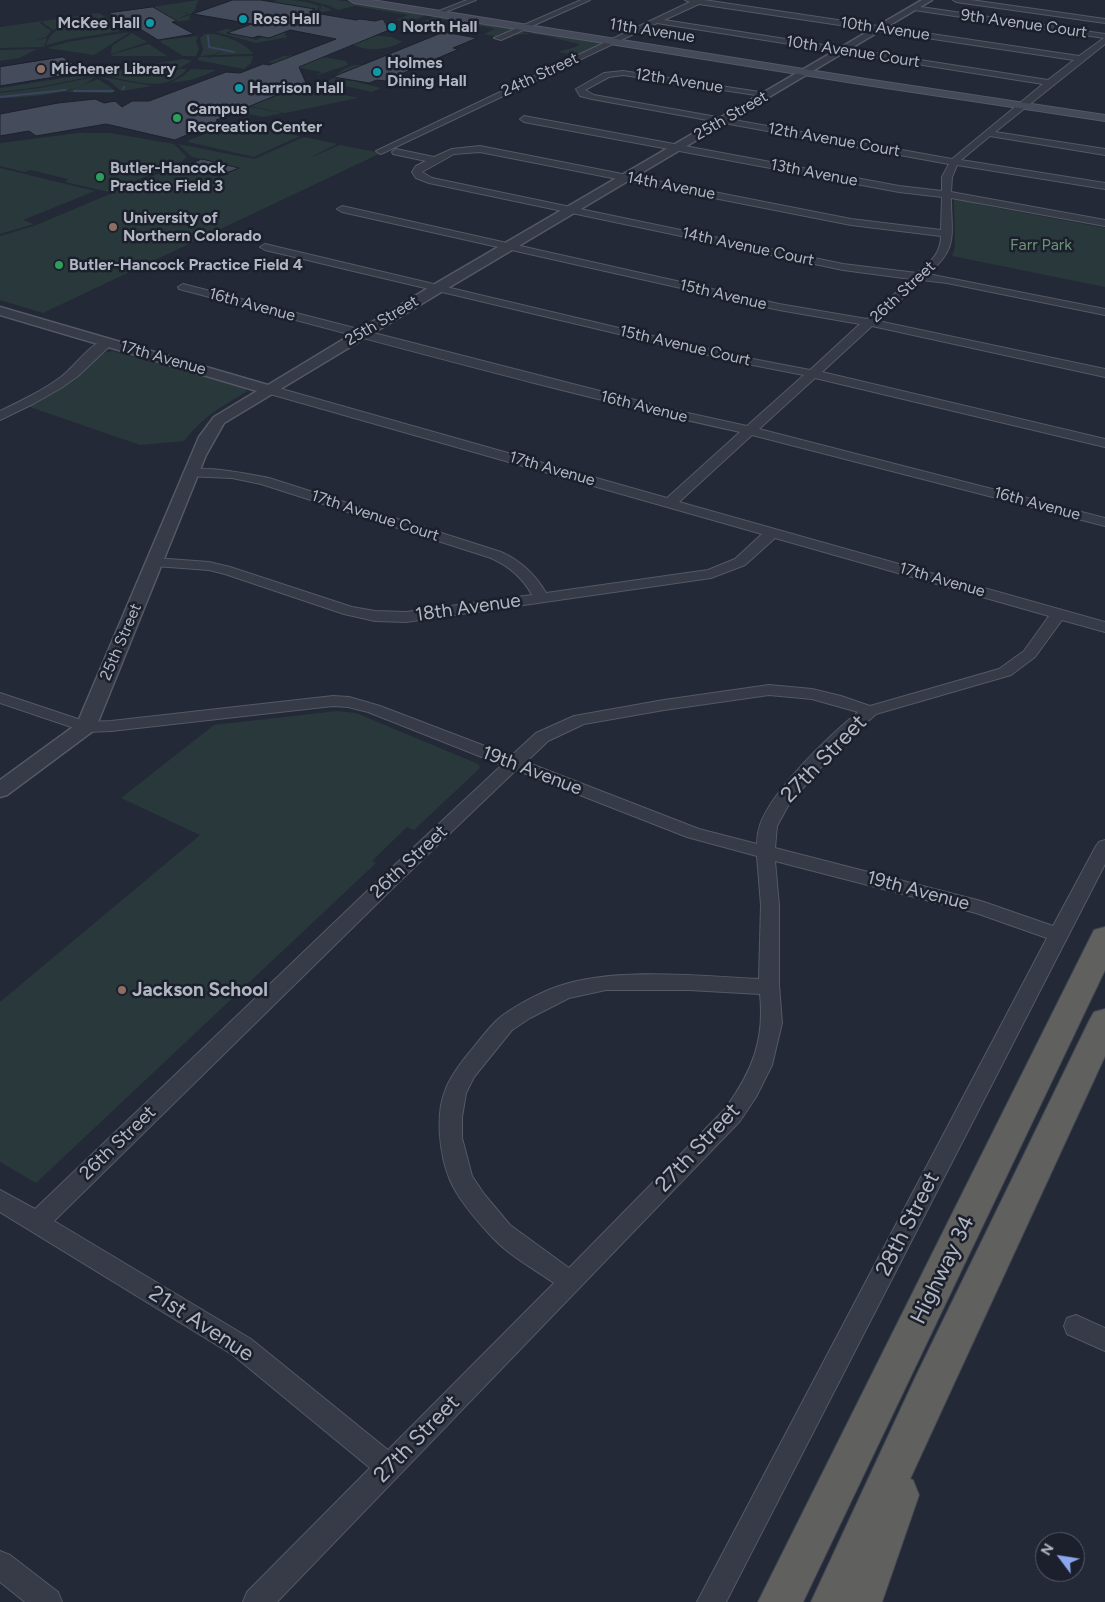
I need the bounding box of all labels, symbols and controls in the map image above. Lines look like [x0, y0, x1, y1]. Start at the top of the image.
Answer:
street label: 9th Avenue Court [960, 6, 1088, 42]
place label: Ross Hall [253, 9, 320, 29]
place label: McKee Hall [57, 13, 140, 33]
marker: Ross Hall [237, 13, 249, 25]
street label: 10th Avenue [839, 13, 931, 45]
street label: 11th Avenue [608, 15, 696, 47]
marker: McKee Hall [144, 17, 156, 29]
place label: North Hall [402, 17, 477, 37]
marker: North Hall [386, 21, 398, 33]
street label: 10th Avenue Court [785, 32, 921, 72]
street label: 24th Street [499, 49, 581, 101]
place label: Holmes Dining Hall [387, 53, 467, 91]
place label: Michener Library [51, 59, 176, 79]
marker: Michener Library [35, 63, 47, 75]
street label: 12th Avenue [634, 65, 724, 97]
marker: Holmes Dining Hall [371, 66, 383, 78]
place label: Harrison Hall [249, 78, 344, 98]
marker: Harrison Hall [233, 82, 245, 94]
street label: 25th Street [691, 87, 771, 145]
place label: Campus Recreation Center [187, 99, 322, 137]
marker: Campus Recreation Center [171, 112, 183, 124]
street label: 12th Avenue Court [766, 119, 902, 161]
street label: 13th Avenue [769, 155, 859, 191]
place label: Butler-Hancock Practice Field 3 [110, 158, 226, 196]
street label: 14th Avenue [625, 168, 717, 204]
marker: Butler-Hancock Practice Field 3 [94, 171, 106, 183]
place label: University of Northern Colorado [123, 208, 262, 246]
marker: University of Northern Colorado [107, 221, 119, 233]
street label: 14th Avenue Court [680, 224, 816, 270]
park label: Farr Park [1010, 235, 1072, 255]
place label: Butler-Hancock Practice Field 4 [69, 255, 303, 275]
street label: 26th Street [867, 257, 939, 327]
marker: Butler-Hancock Practice Field 4 [53, 259, 65, 271]
street label: 15th Avenue [678, 276, 768, 314]
street label: 16th Avenue [207, 284, 297, 326]
street label: 25th Street [342, 292, 422, 350]
street label: 15th Avenue Court [618, 322, 752, 370]
street label: 17th Avenue [118, 337, 208, 379]
street label: 16th Avenue [599, 387, 689, 427]
street label: 17th Avenue [507, 448, 597, 490]
street label: 16th Avenue [992, 483, 1082, 525]
street label: 17th Avenue Court [309, 486, 441, 546]
street label: 17th Avenue [897, 559, 987, 601]
street label: 18th Avenue [414, 589, 522, 627]
street label: 25th Street [96, 601, 146, 683]
street label: 27th Street [776, 710, 872, 808]
street label: 19th Avenue [479, 741, 585, 801]
street label: 26th Street [366, 821, 452, 903]
street label: 19th Avenue [864, 866, 972, 916]
place label: Jackson School [132, 979, 268, 1001]
marker: Jackson School [116, 984, 128, 996]
street label: 27th Street [650, 1098, 746, 1198]
street label: 26th Street [75, 1101, 161, 1185]
street label: 28th Street [870, 1167, 946, 1281]
street label: Highway 34 [905, 1211, 981, 1329]
street label: 21st Avenue [144, 1280, 258, 1368]
street label: 27th Street [369, 1390, 465, 1488]
north arrow [1035, 1532, 1085, 1582]
text: N [1037, 1541, 1058, 1559]

